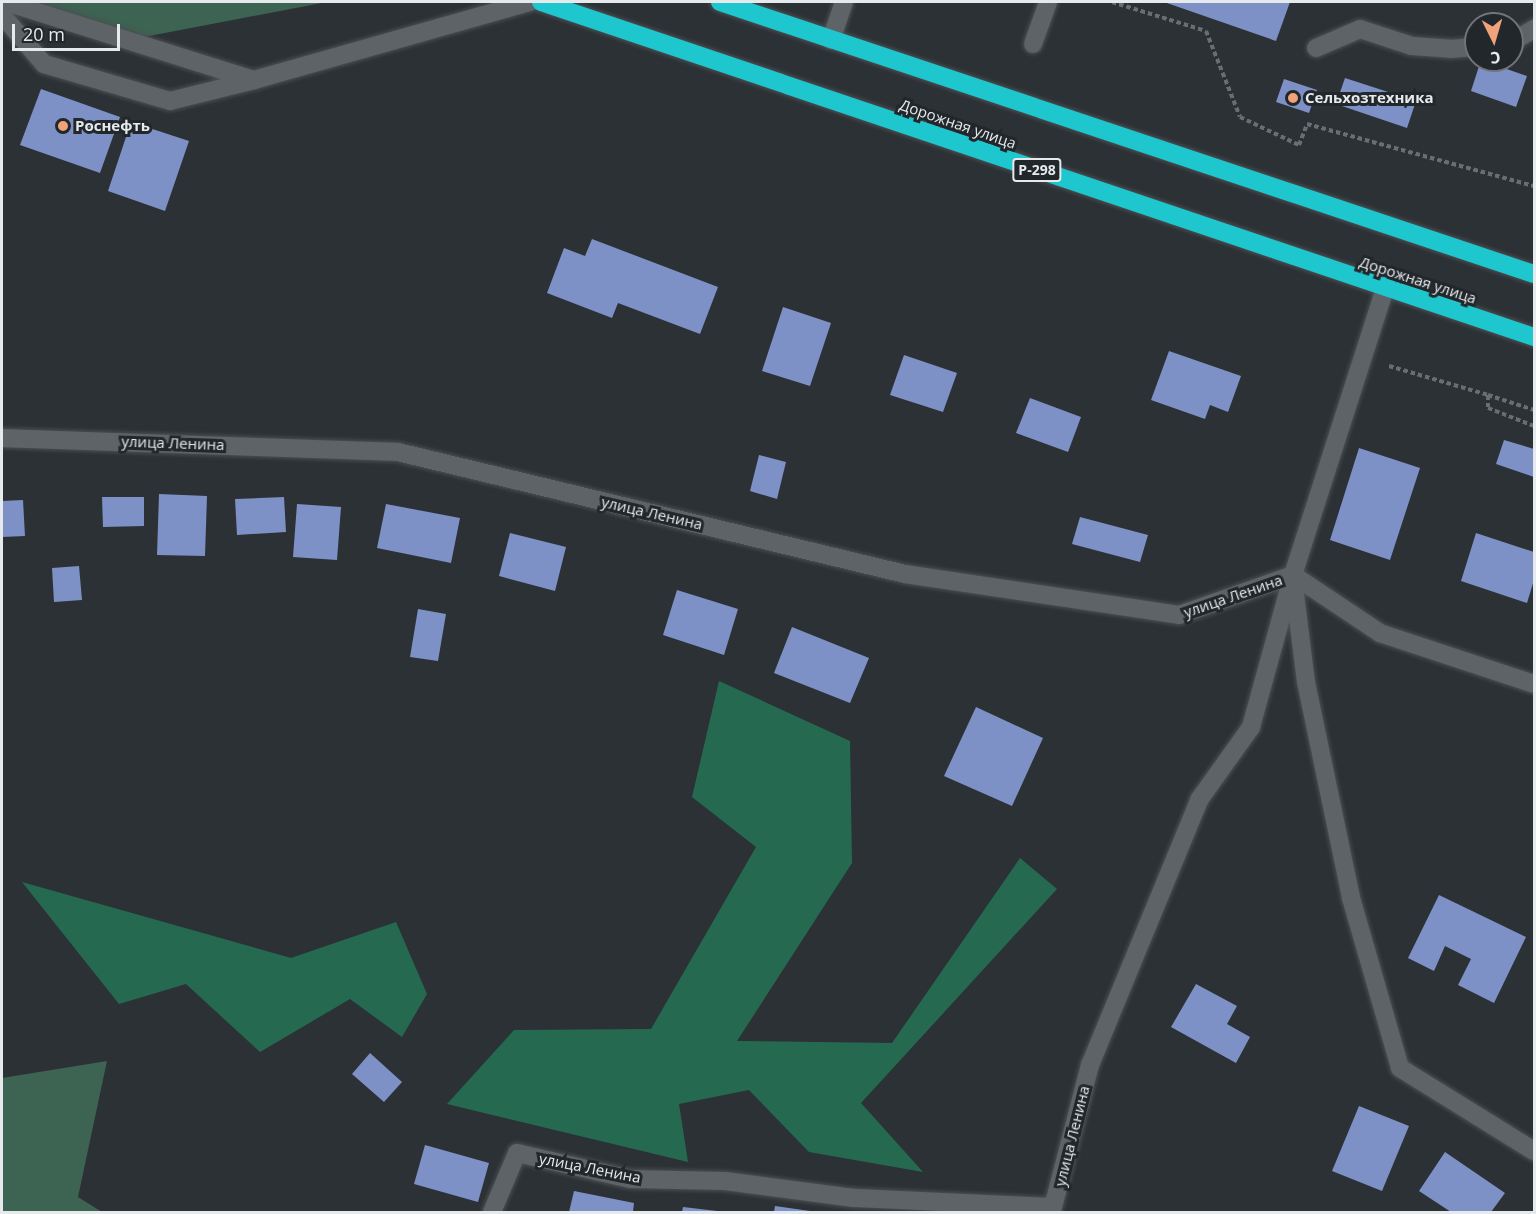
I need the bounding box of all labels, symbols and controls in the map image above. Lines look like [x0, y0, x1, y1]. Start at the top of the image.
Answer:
scale bar [15, 12, 123, 50]
north arrow [1464, 12, 1524, 72]
text: 20 m [23, 22, 65, 46]
text: С [1489, 47, 1501, 69]
place label: Сельхозтехника [1305, 89, 1434, 107]
marker: Сельхозтехника [1286, 91, 1300, 105]
street label: Дорожная улица [897, 96, 1019, 152]
place label: Роснефть [75, 117, 150, 135]
marker: Роснефть [56, 119, 70, 133]
road number: Р-298 [1012, 159, 1062, 181]
street label: Дорожная улица [1357, 253, 1479, 307]
street label: улица Ленина [121, 432, 225, 454]
street label: улица Ленина [600, 493, 704, 533]
street label: улица Ленина [1181, 571, 1285, 621]
street label: улица Ленина [1051, 1084, 1093, 1188]
street label: улица Ленина [538, 1149, 642, 1187]

